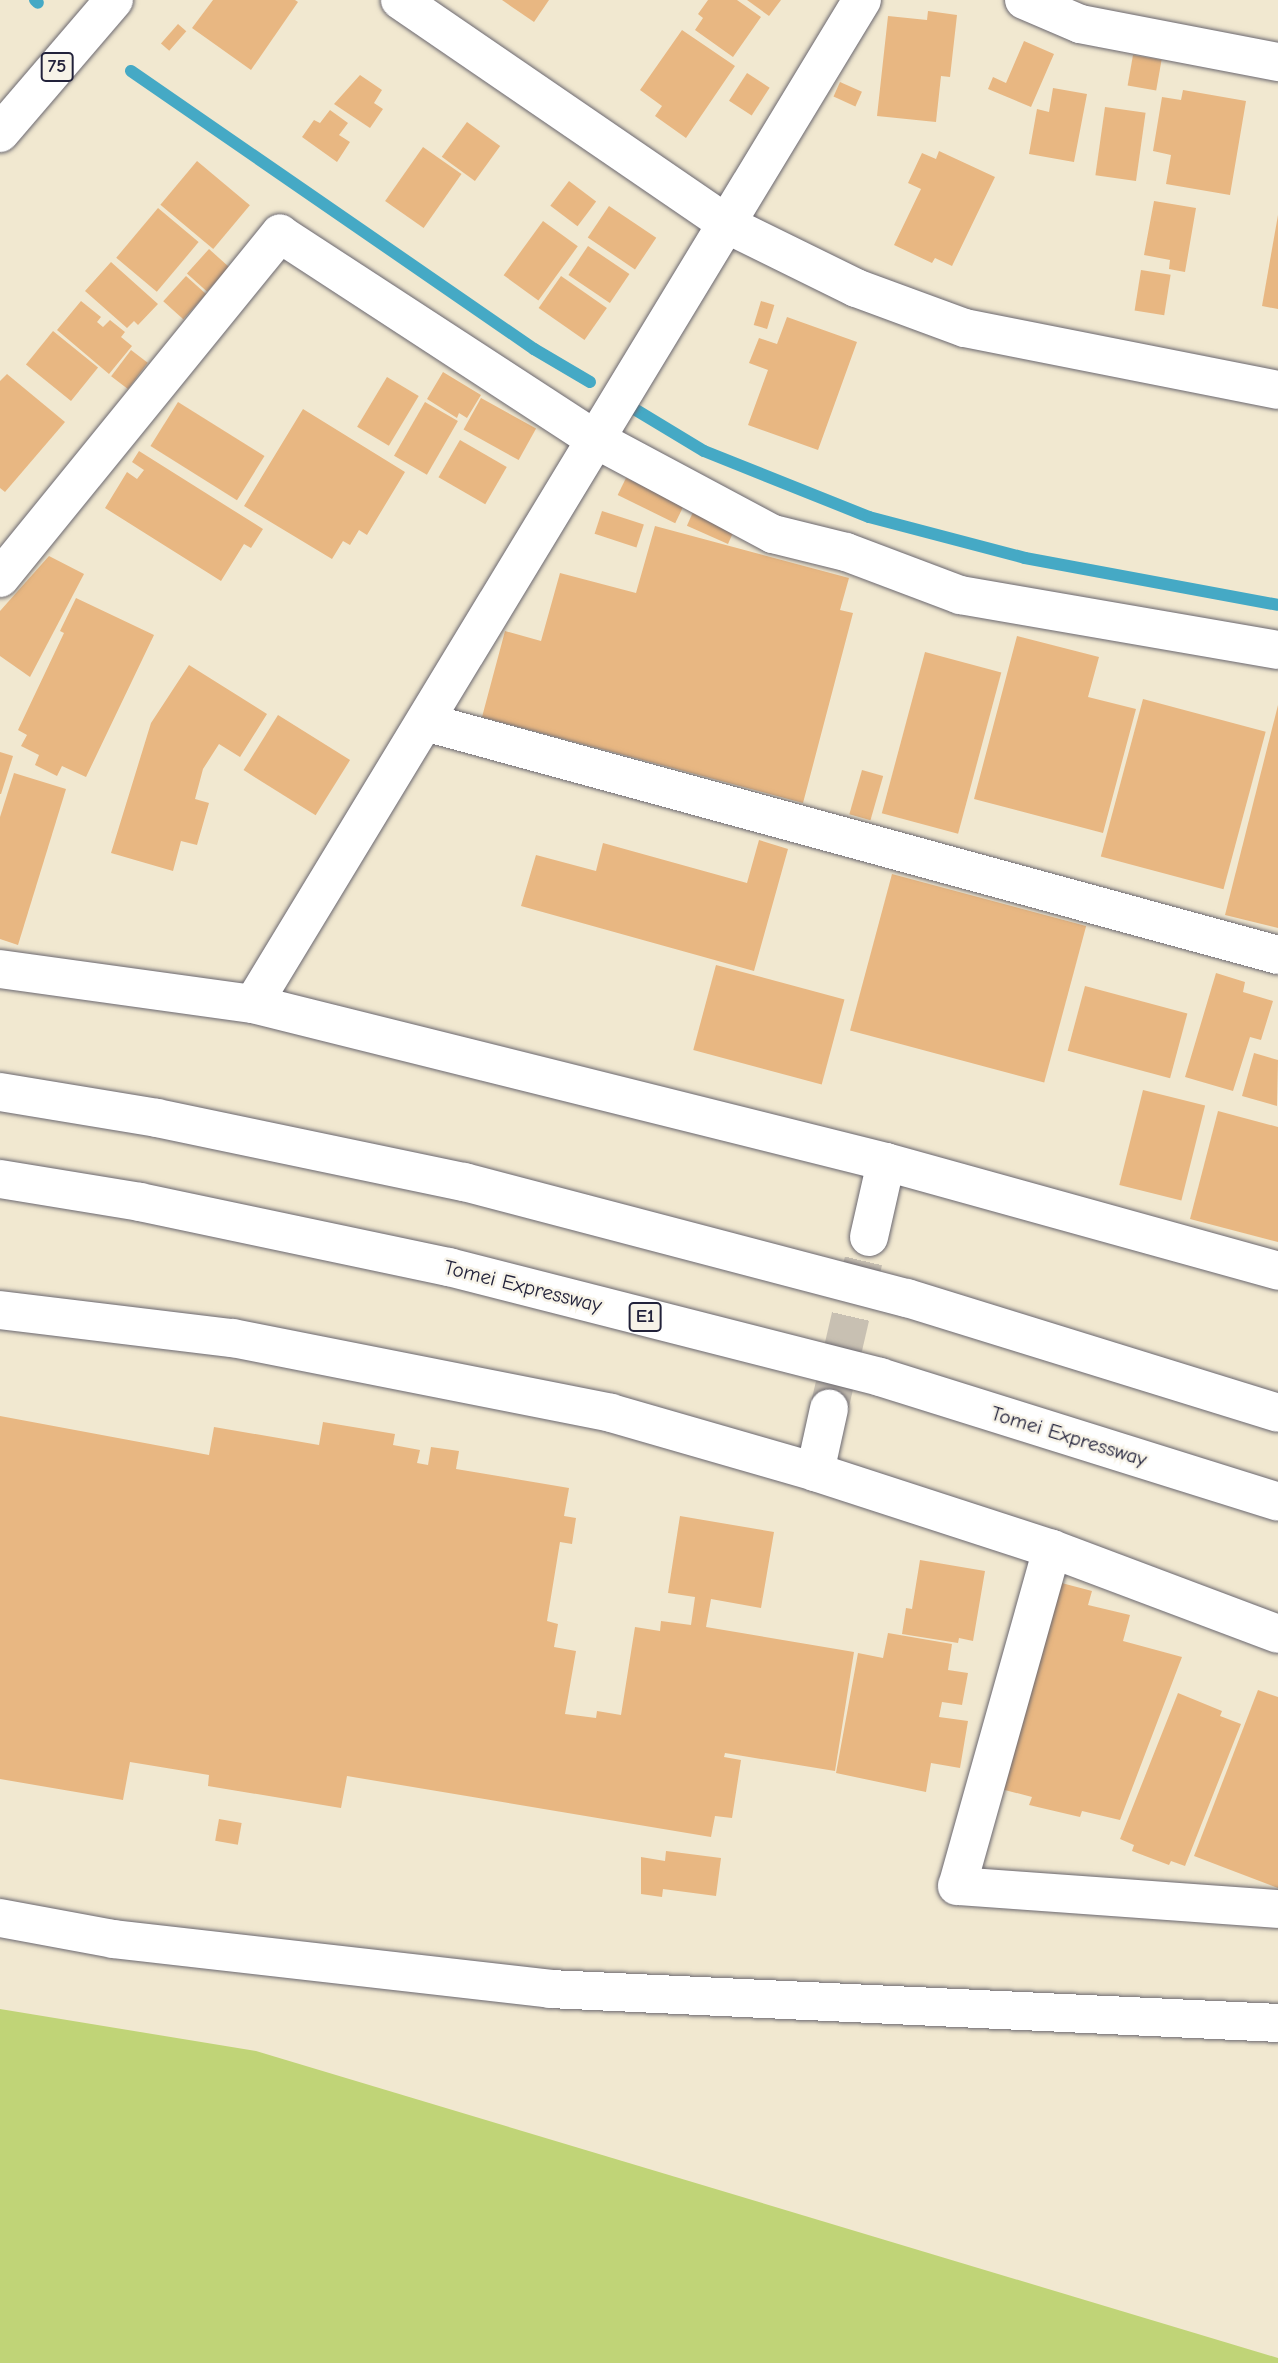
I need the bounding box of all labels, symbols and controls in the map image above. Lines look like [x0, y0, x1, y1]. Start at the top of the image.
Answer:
road number: 75 [40, 52, 74, 82]
street label: Tomei Expressway [441, 1254, 605, 1318]
road number: E1 [628, 1302, 662, 1332]
street label: Tomei Expressway [988, 1400, 1150, 1472]

